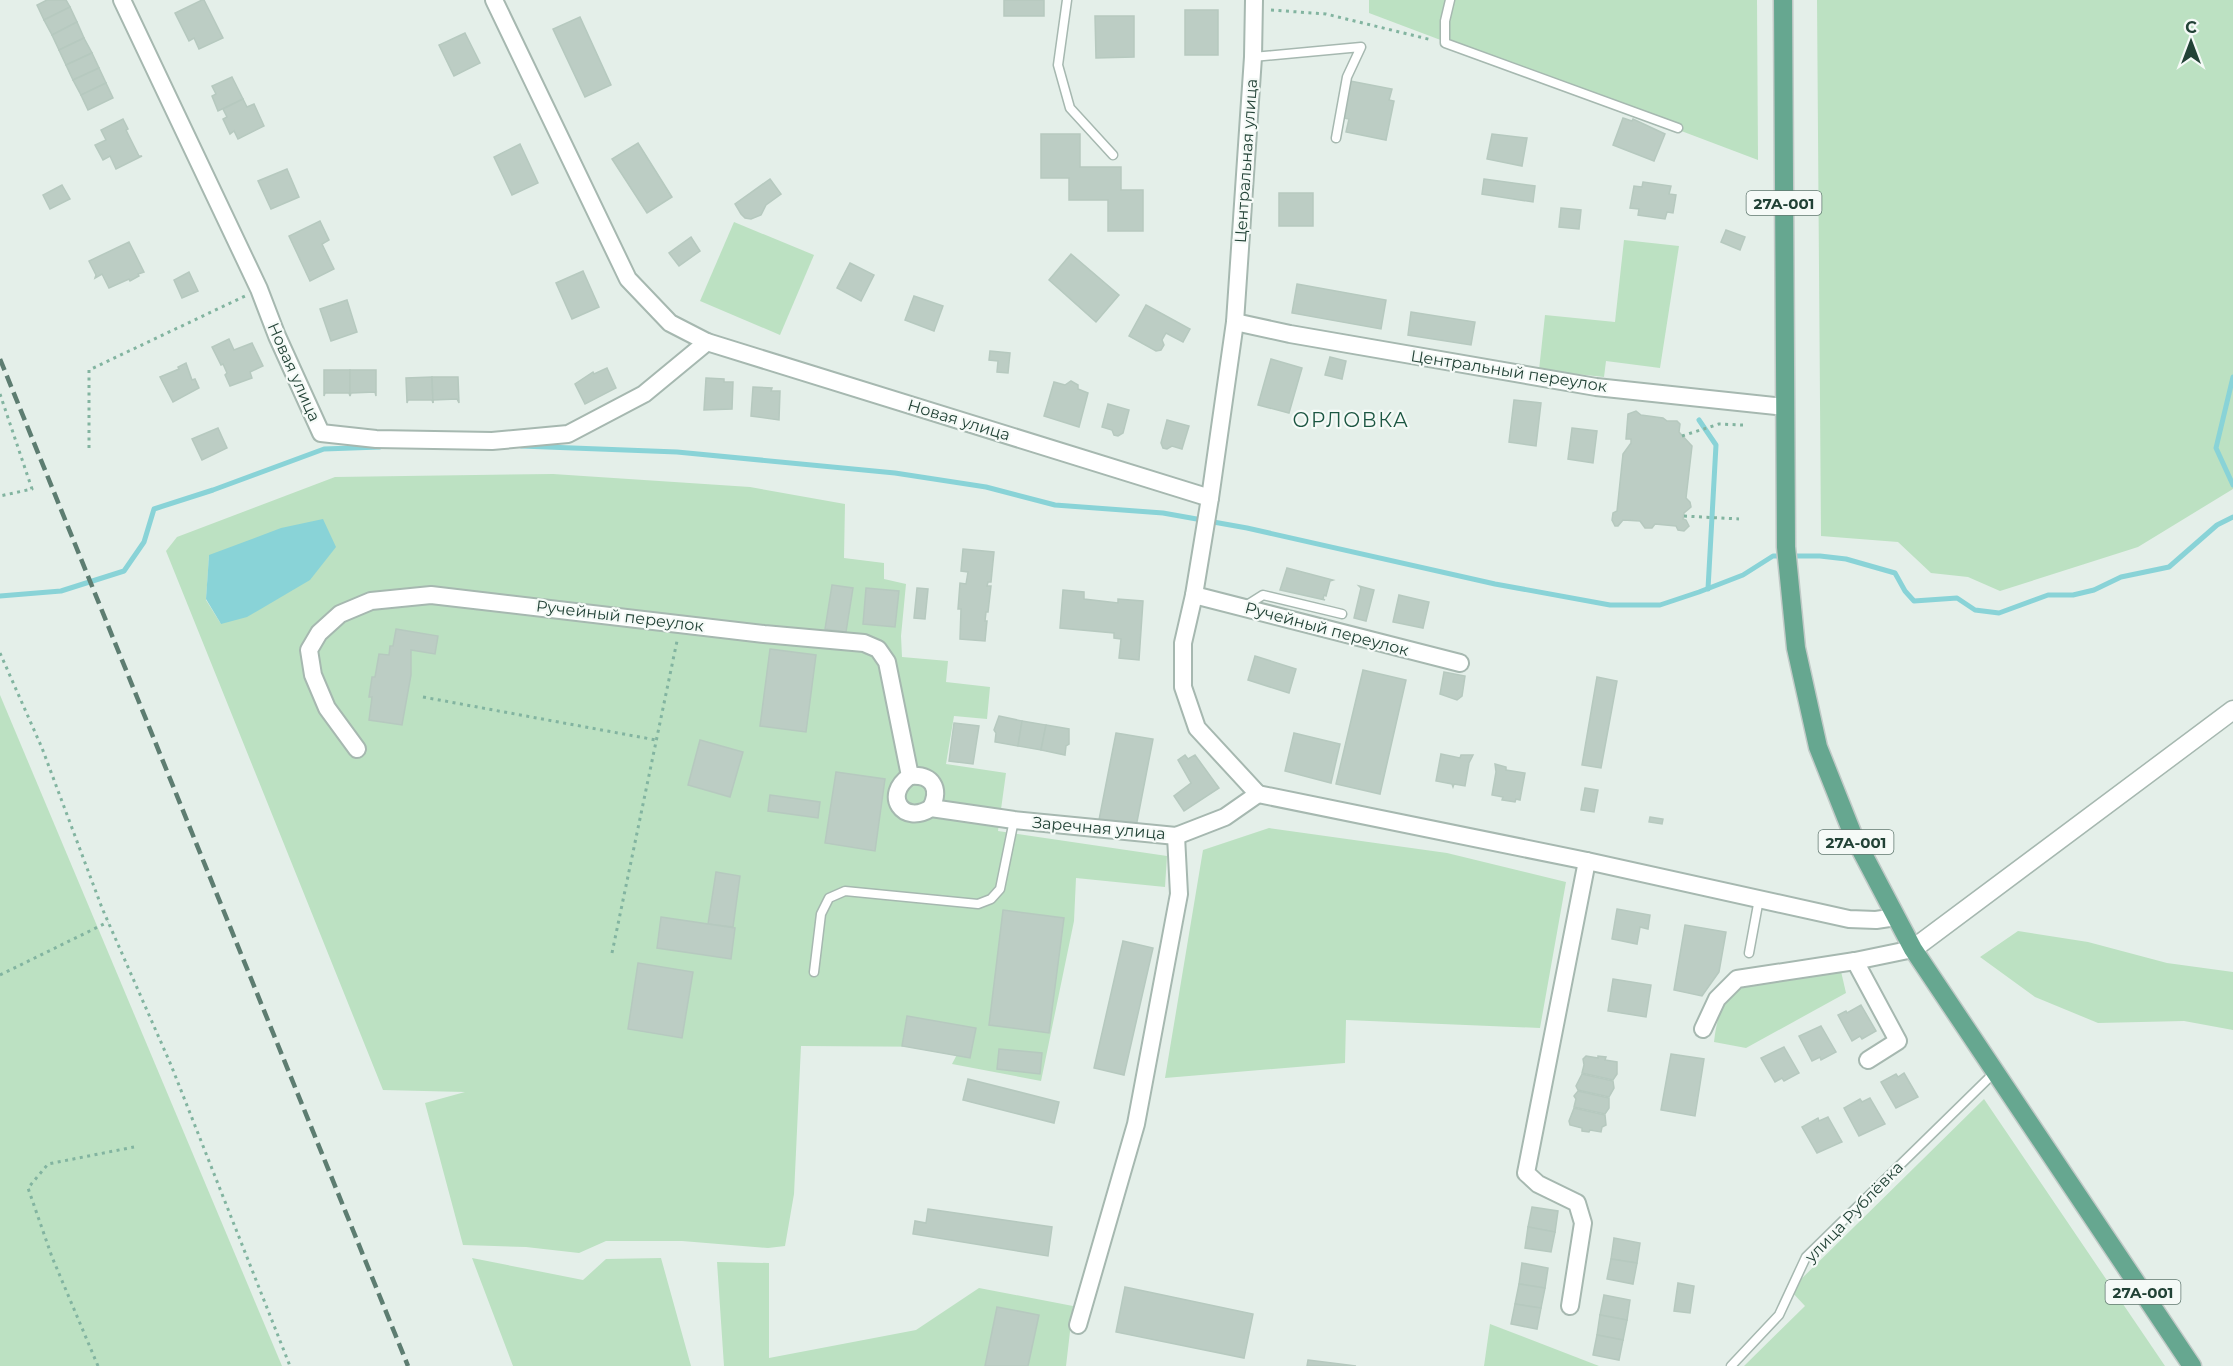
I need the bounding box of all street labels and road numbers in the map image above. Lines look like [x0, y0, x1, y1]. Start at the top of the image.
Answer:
street label: Центральная улица [1231, 78, 1261, 244]
road number: 27А-001 [1746, 191, 1822, 215]
street label: Новая улица [264, 320, 324, 424]
street label: Центральный переулок [1409, 346, 1609, 396]
street label: Новая улица [905, 395, 1013, 445]
street label: Ручейный переулок [535, 596, 706, 636]
street label: Ручейный переулок [1243, 598, 1412, 660]
street label: Заречная улица [1032, 813, 1166, 843]
road number: 27А-001 [1818, 830, 1894, 854]
street label: улица Рублёвка [1800, 1158, 1907, 1267]
road number: 27А-001 [2106, 1280, 2180, 1304]

